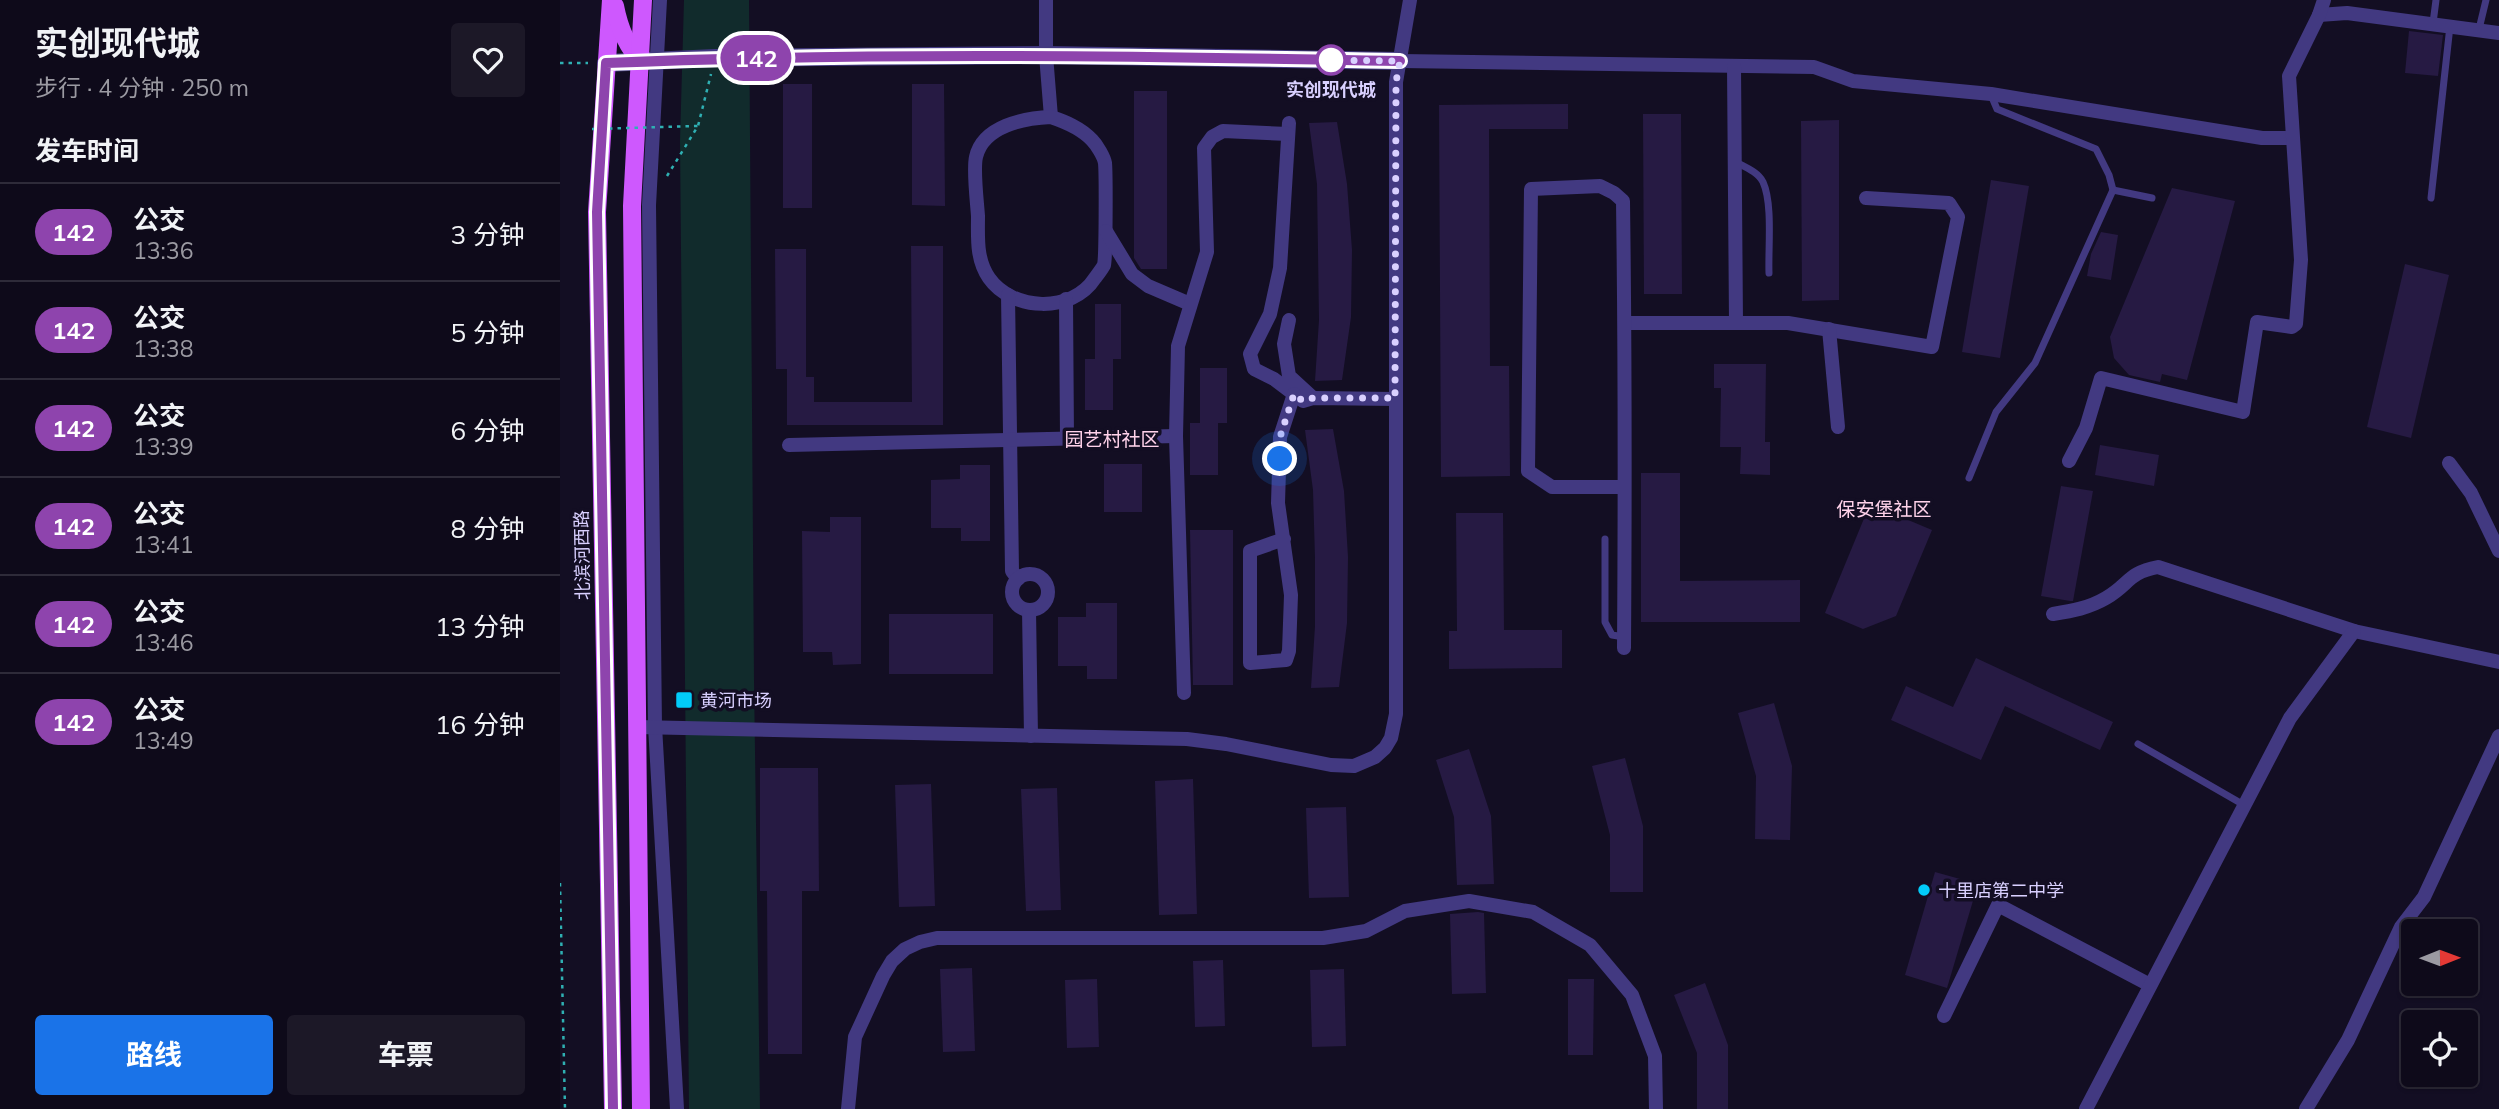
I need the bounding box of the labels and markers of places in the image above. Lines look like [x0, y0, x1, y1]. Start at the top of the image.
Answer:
marker: 实创现代城 [1316, 45, 1346, 75]
place label: 实创现代城 [1286, 78, 1376, 101]
place label: 黄河市场 [700, 689, 772, 712]
marker: 黄河市场 [674, 690, 694, 710]
place label: 十里店第二中学 [1938, 879, 2064, 902]
marker: 十里店第二中学 [1916, 882, 1932, 898]

